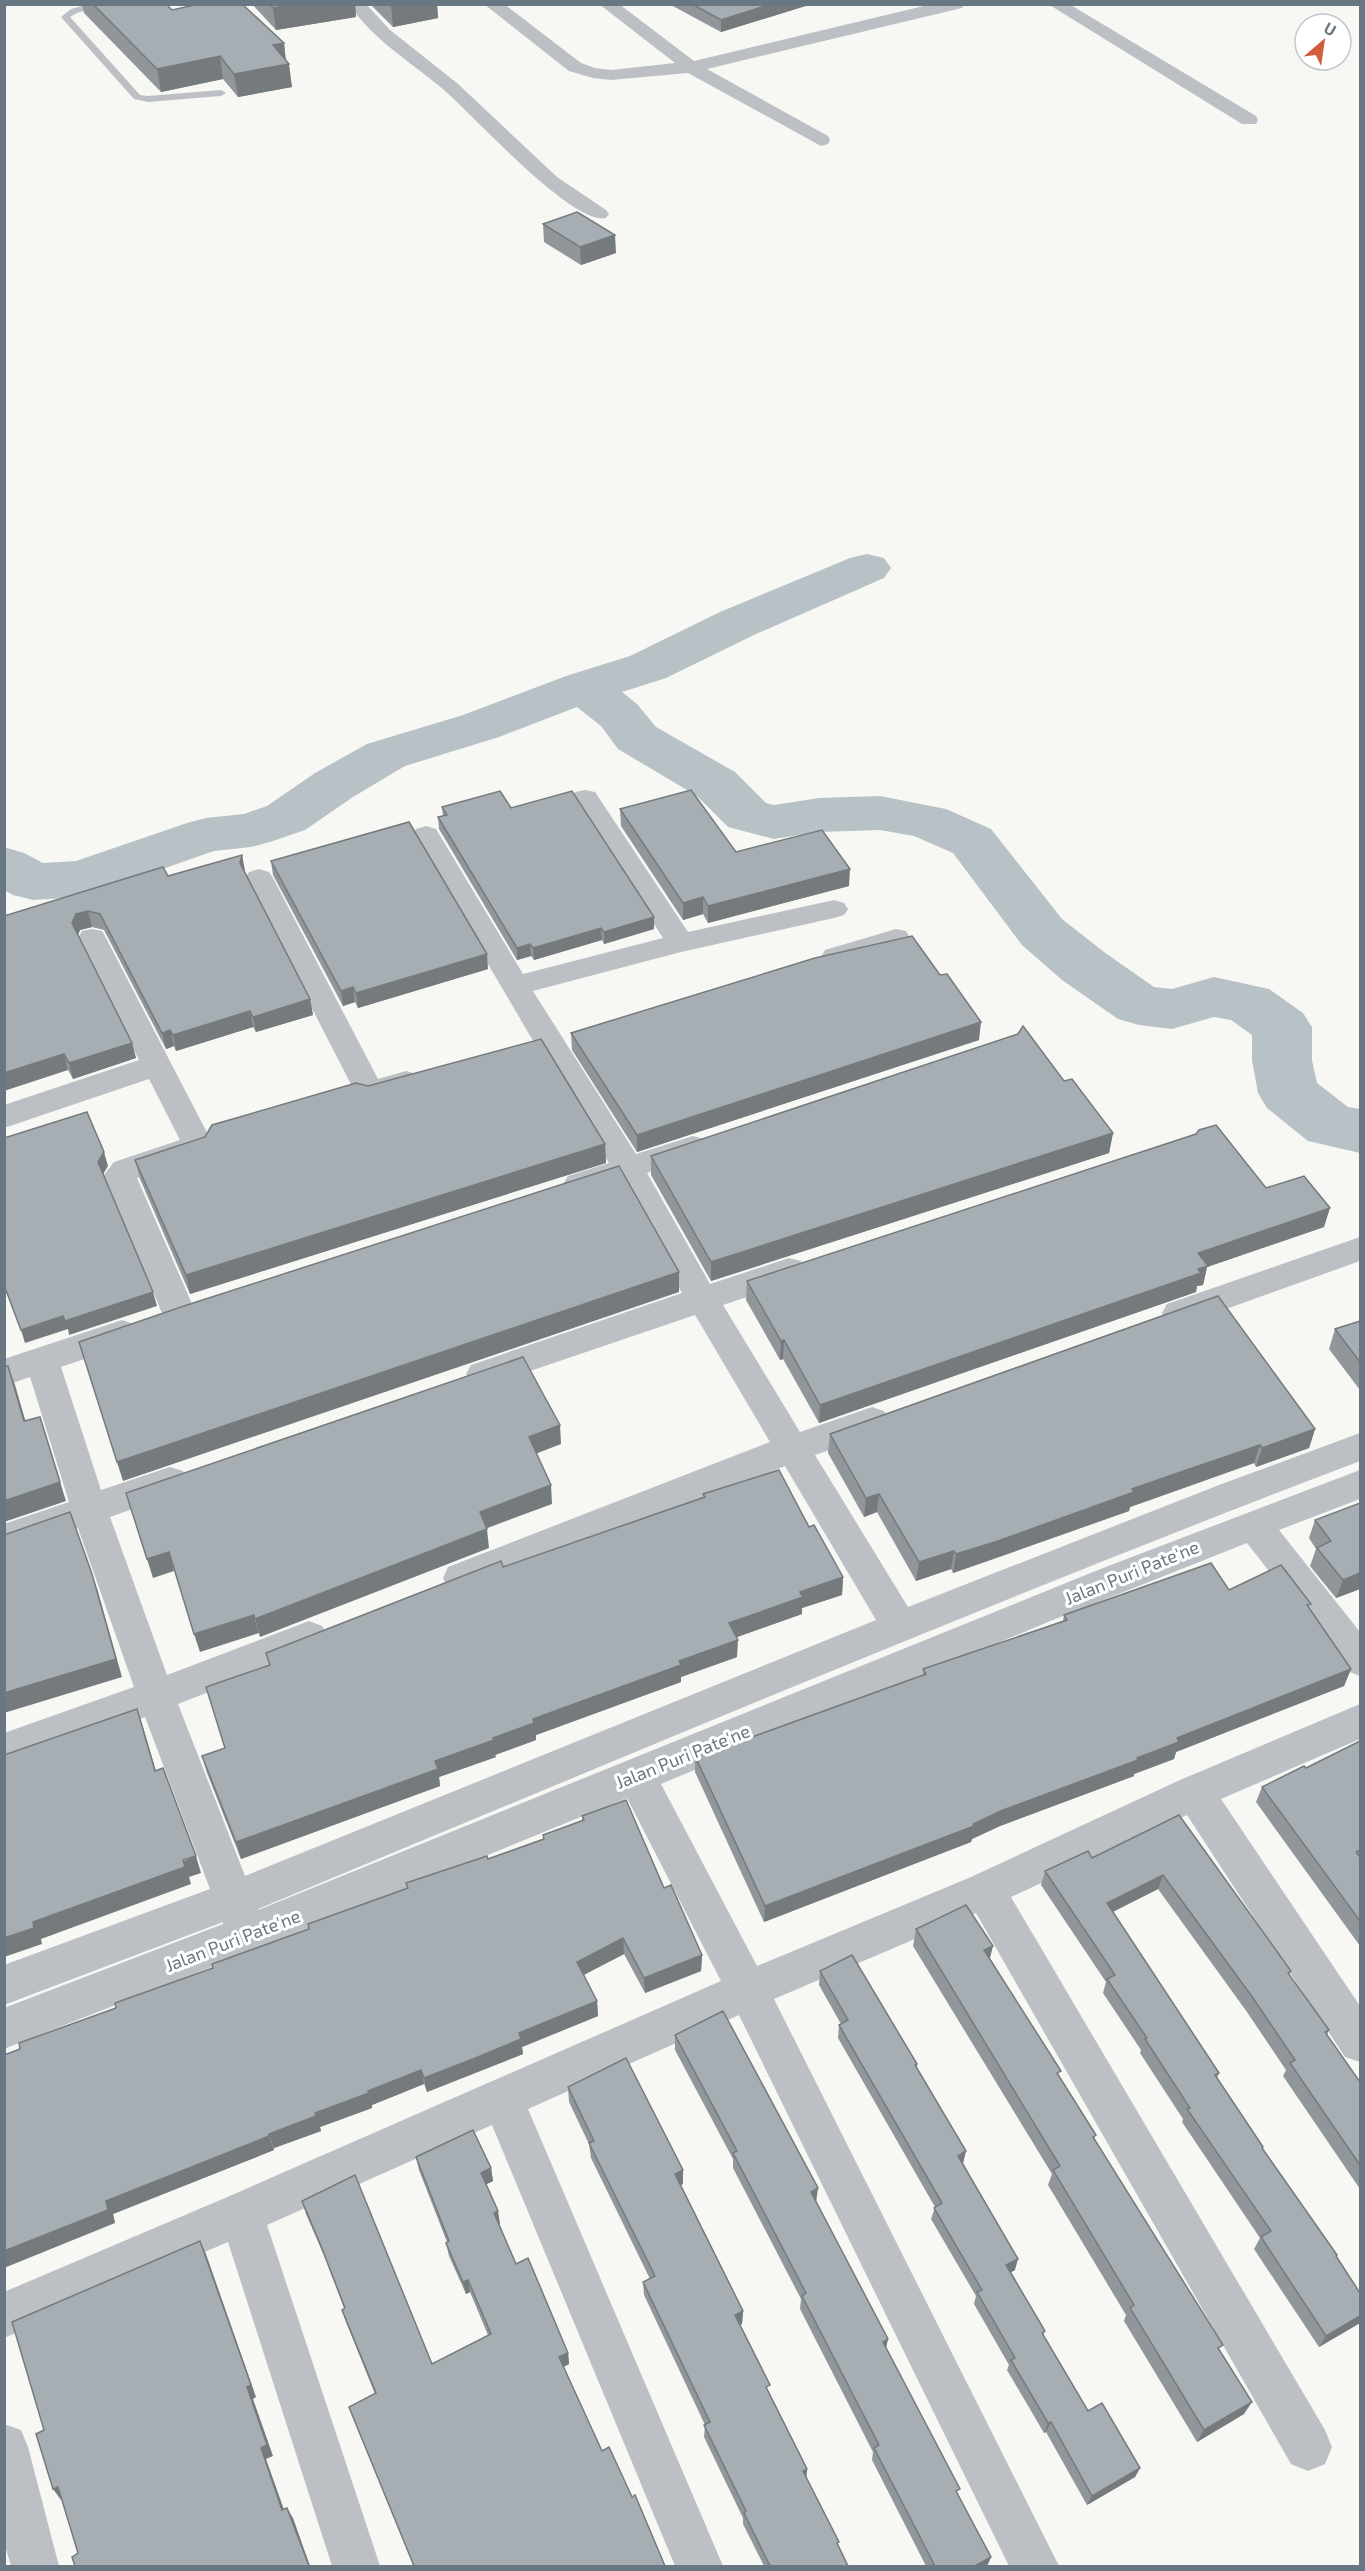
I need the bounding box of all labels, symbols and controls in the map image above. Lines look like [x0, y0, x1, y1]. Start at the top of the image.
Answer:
north arrow [1293, 12, 1353, 72]
text: U [1321, 17, 1340, 39]
street label: Jalan Puri Pate'ne [1061, 1535, 1202, 1609]
street label: Jalan Puri Pate'ne [612, 1719, 753, 1793]
street label: Jalan Puri Pate'ne [162, 1904, 303, 1976]

